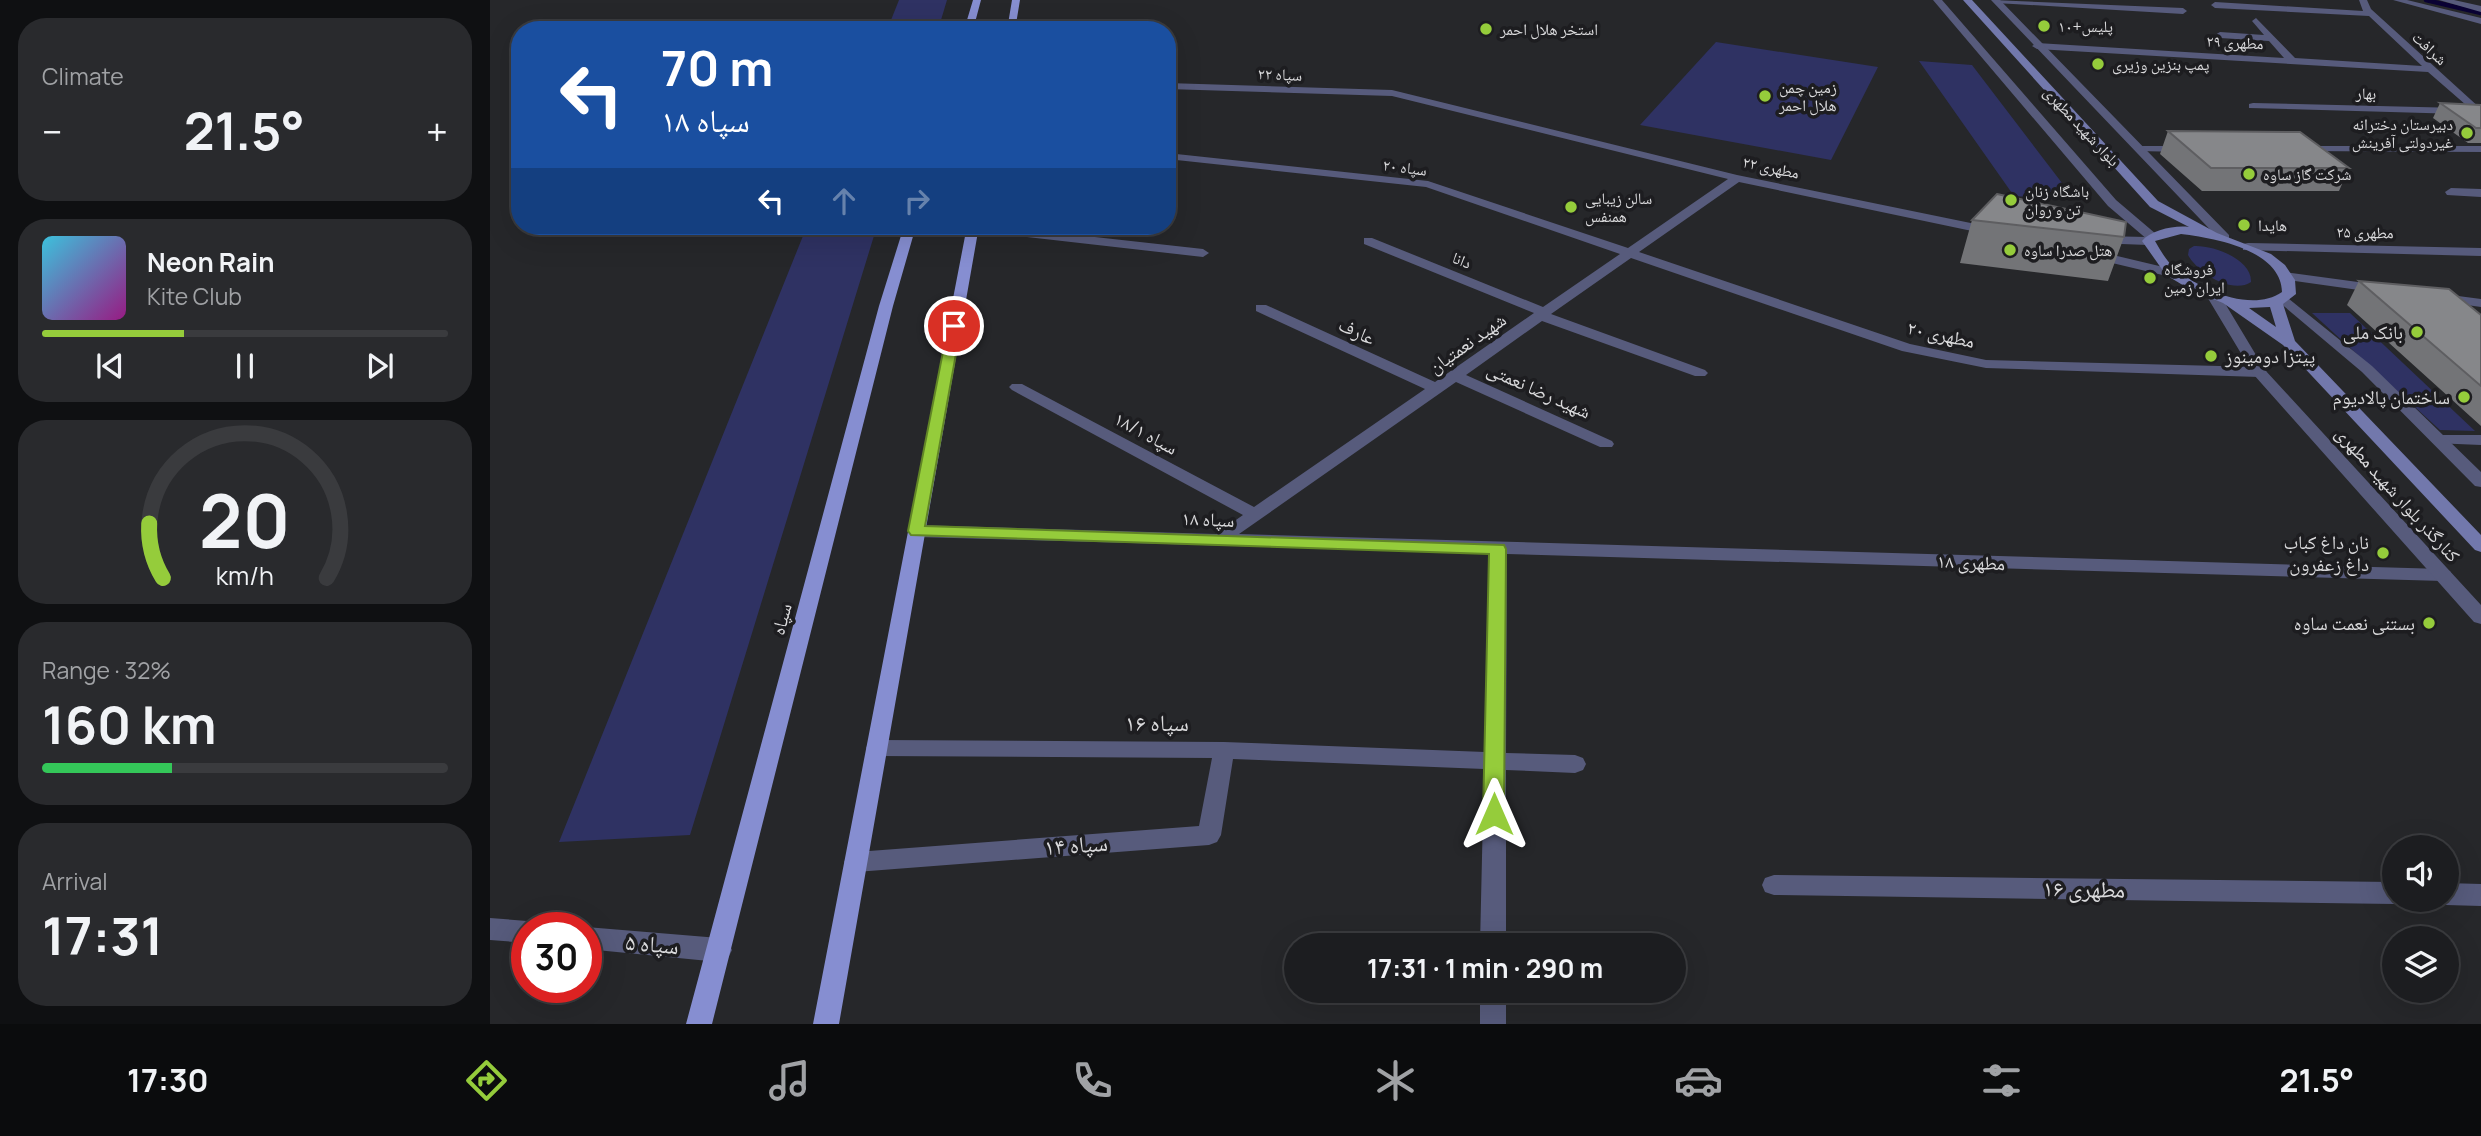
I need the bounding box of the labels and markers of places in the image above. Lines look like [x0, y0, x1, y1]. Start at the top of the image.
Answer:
place label: پلیس+۱۰ [2058, 15, 2113, 37]
place label: استخر هلال احمر [1499, 18, 1598, 40]
marker: پلیس+۱۰ [2036, 18, 2052, 34]
marker: استخر هلال احمر [1478, 21, 1494, 37]
place label: پمپ بنزین وزیری [2112, 53, 2210, 75]
marker: پمپ بنزین وزیری [2090, 56, 2106, 72]
place label: زمین چمن هلال احمر [1778, 76, 1837, 116]
marker: زمین چمن هلال احمر [1757, 88, 1773, 104]
place label: دبیرستان دخترانه غیردولتی آفرینش [2352, 113, 2453, 153]
marker: دبیرستان دخترانه غیردولتی آفرینش [2459, 125, 2475, 141]
place label: شرکت گاز ساوه [2263, 163, 2352, 185]
marker: شرکت گاز ساوه [2241, 166, 2257, 182]
place label: باشگاه زنان تن و روان [2025, 180, 2089, 220]
place label: سالن زيبايى همنفس [1585, 187, 1652, 227]
marker: باشگاه زنان تن و روان [2003, 192, 2019, 208]
marker: سالن زيبايى همنفس [1563, 199, 1579, 215]
place label: هایدا [2258, 214, 2287, 236]
marker: هایدا [2236, 217, 2252, 233]
place label: هتل صدرا ساوه [2024, 239, 2112, 261]
marker: هتل صدرا ساوه [2002, 242, 2018, 258]
place label: فروشگاه ایران زمین [2164, 258, 2225, 298]
marker: فروشگاه ایران زمین [2142, 270, 2158, 286]
pin [924, 296, 984, 356]
place label: بانک ملی [2343, 319, 2403, 345]
marker: بانک ملی [2409, 324, 2425, 340]
place label: پیتزا دومینوز [2224, 343, 2315, 369]
marker: پیتزا دومینوز [2203, 348, 2219, 364]
place label: ساختمان پالادیوم [2332, 384, 2450, 411]
marker: ساختمان پالادیوم [2456, 389, 2472, 405]
place label: نان داغ کباب داغ زعفرون [2283, 529, 2369, 577]
marker: نان داغ کباب داغ زعفرون [2375, 545, 2391, 561]
place label: بستنی نعمت ساوه [2294, 610, 2415, 636]
marker: بستنی نعمت ساوه [2421, 615, 2437, 631]

